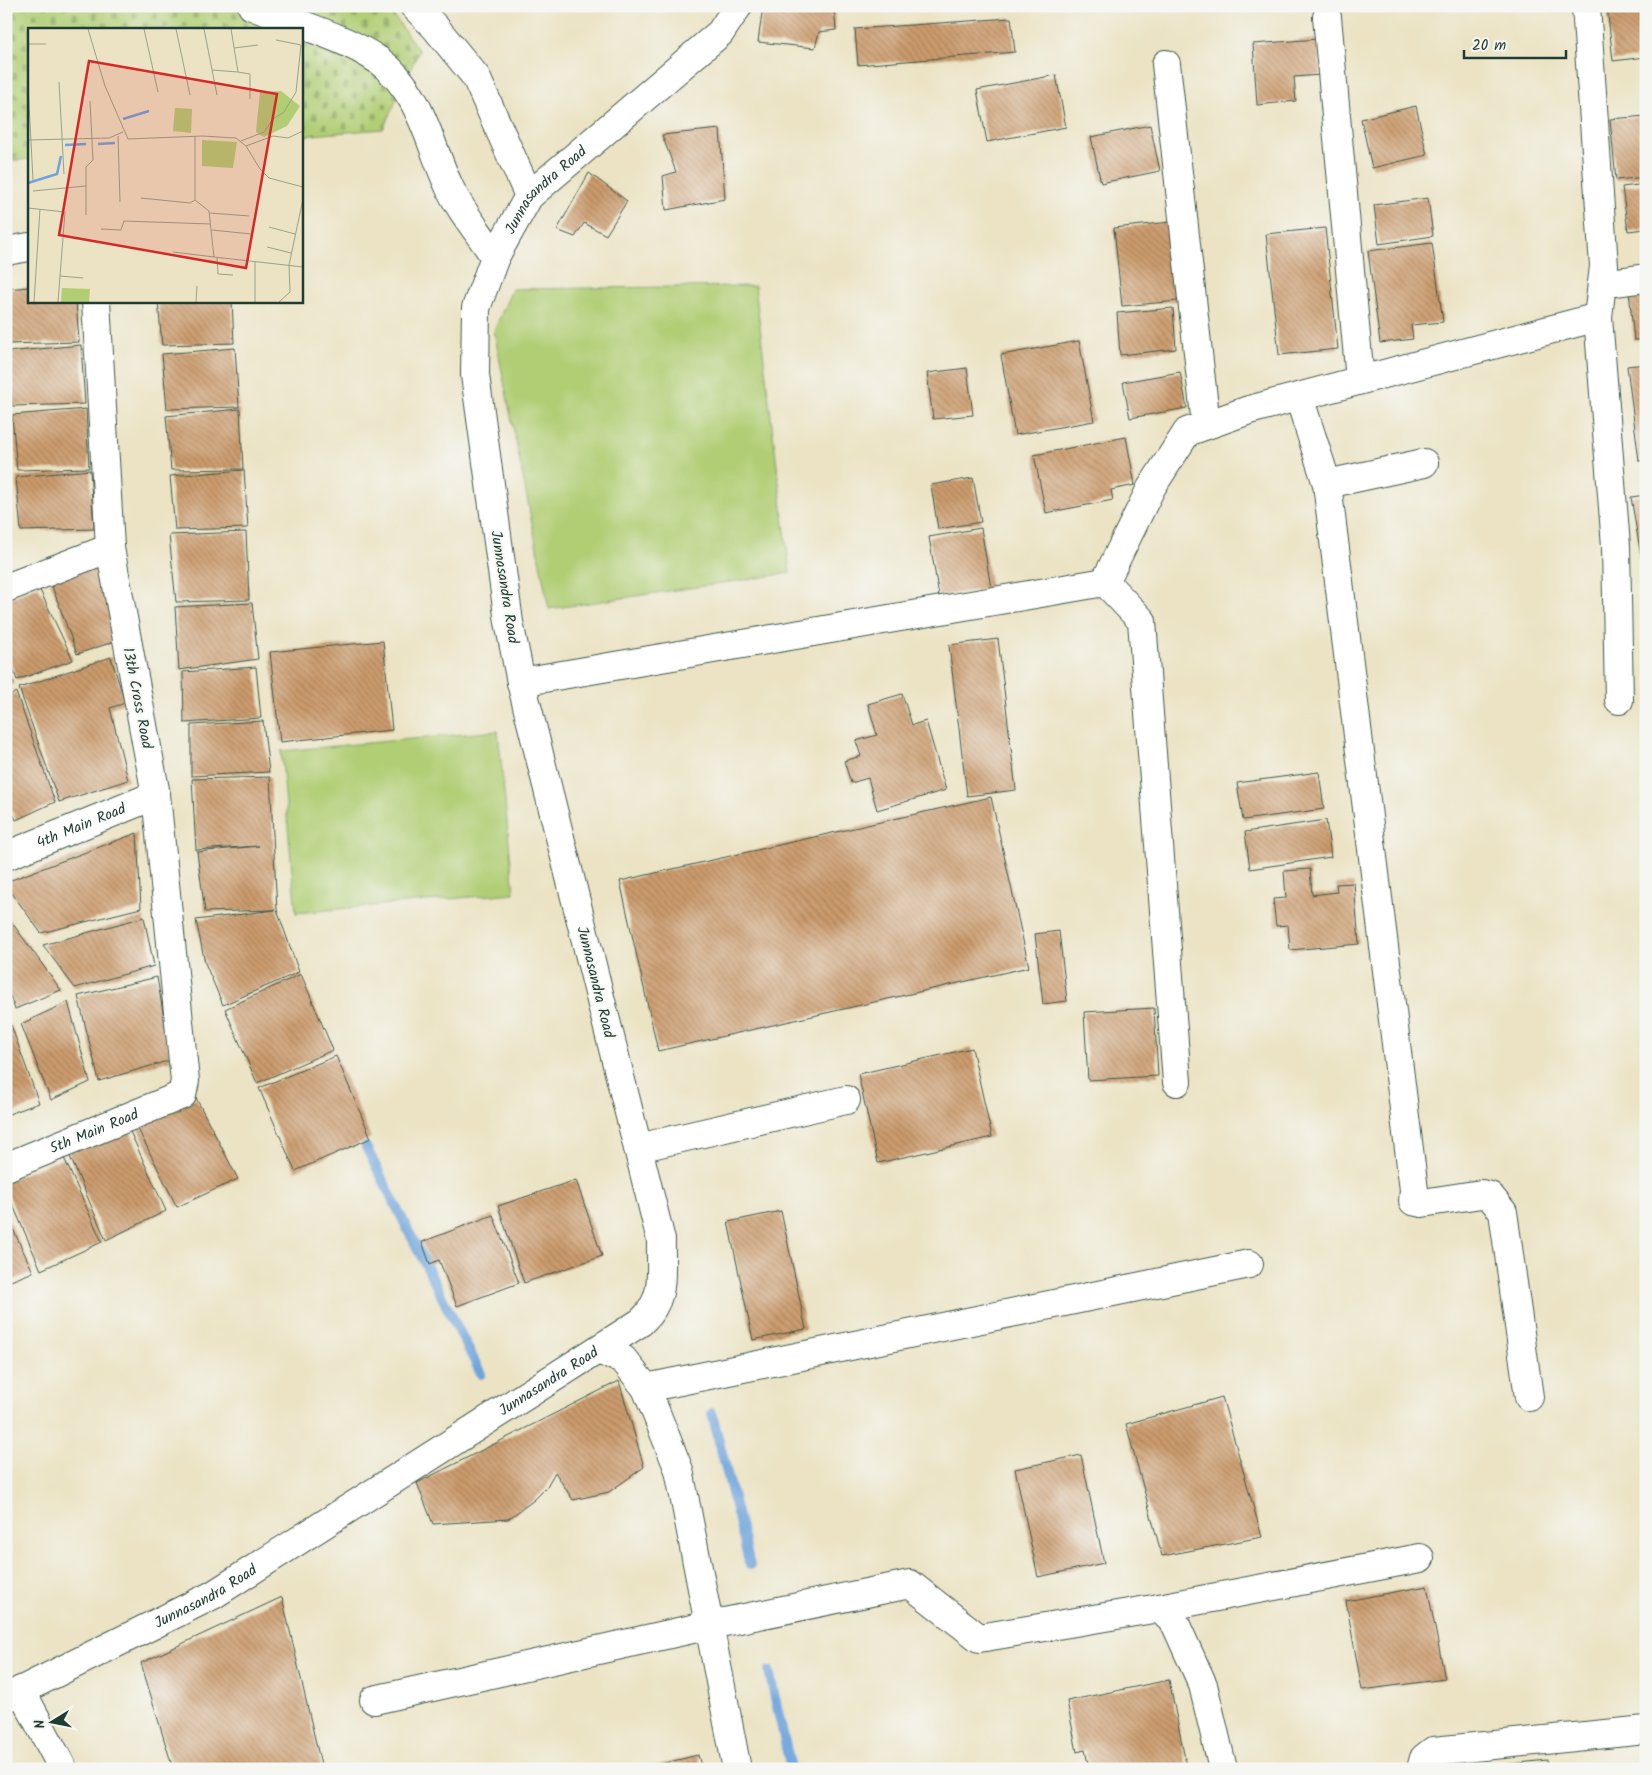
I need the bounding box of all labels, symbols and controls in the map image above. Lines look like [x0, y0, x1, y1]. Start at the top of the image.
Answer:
inset map [28, 28, 302, 302]
scale bar [1464, 28, 1567, 60]
text: 20 m [1472, 34, 1506, 58]
street label: Junnasandra Road [499, 140, 593, 239]
street label: Junnasandra Road [483, 529, 525, 646]
street label: 13th Cross Road [115, 645, 159, 751]
street label: 4th Main Road [33, 797, 130, 855]
street label: Junnasandra Road [570, 924, 621, 1041]
street label: 5th Main Road [46, 1103, 143, 1161]
street label: Junnasandra Road [494, 1341, 604, 1423]
street label: Junnasandra Road [150, 1559, 263, 1635]
north arrow [28, 1698, 78, 1748]
text: N [29, 1718, 52, 1730]

